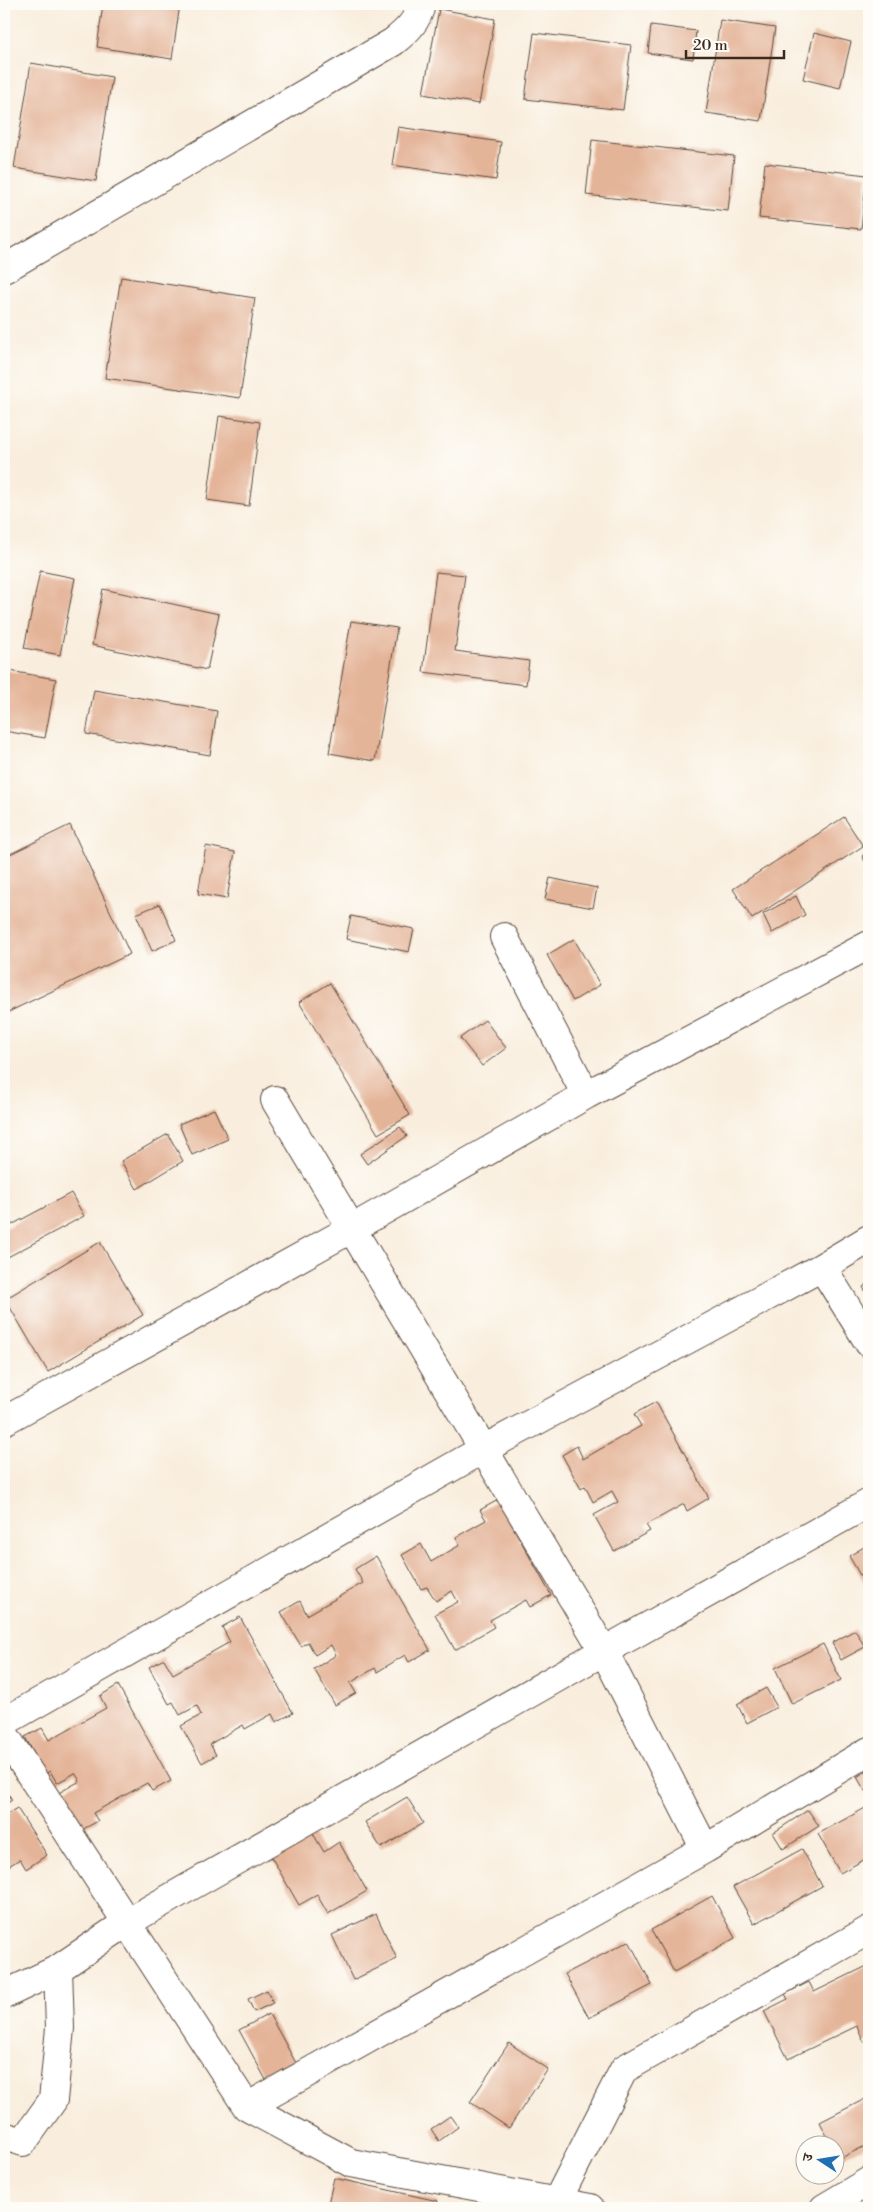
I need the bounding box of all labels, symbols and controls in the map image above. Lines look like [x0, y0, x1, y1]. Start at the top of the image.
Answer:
scale bar [686, 28, 783, 60]
text: 20 m [693, 36, 728, 55]
north arrow [796, 2134, 846, 2184]
text: उ [799, 2151, 818, 2164]

